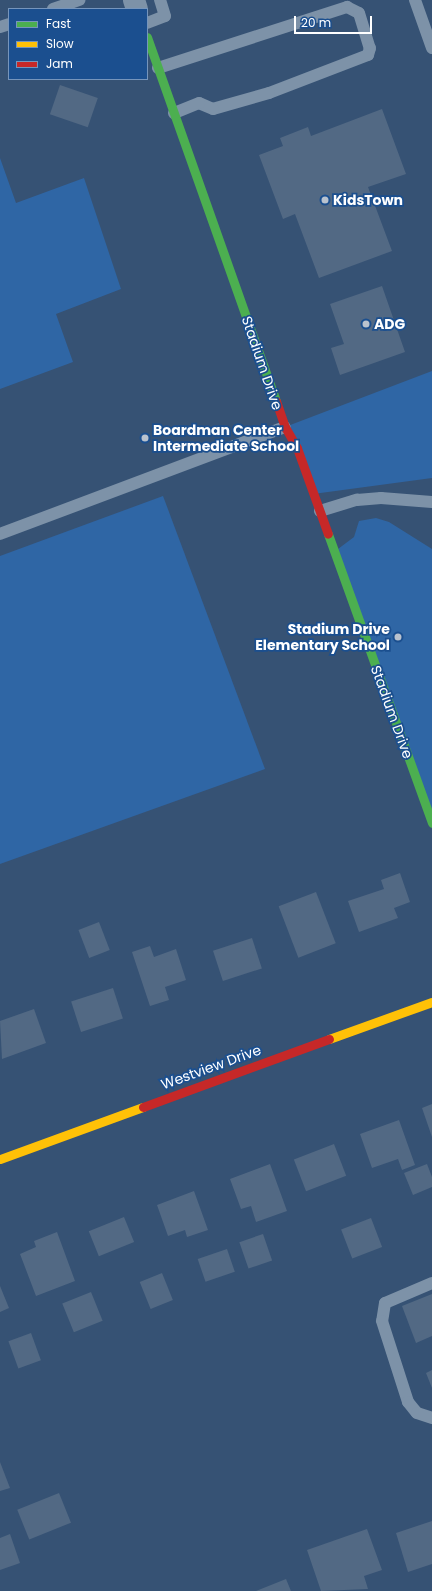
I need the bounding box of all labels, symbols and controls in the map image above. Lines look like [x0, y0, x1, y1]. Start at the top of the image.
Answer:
legend [8, 8, 148, 80]
scale bar [296, 8, 374, 34]
text: 20 m [301, 14, 331, 31]
text: Fast [46, 15, 71, 32]
text: Slow [46, 35, 74, 52]
text: Jam [46, 55, 73, 72]
place label: KidsTown [333, 192, 403, 208]
marker: KidsTown [320, 195, 330, 205]
street label: Stadium Drive [238, 314, 286, 412]
place label: ADG [374, 316, 405, 332]
marker: ADG [361, 319, 371, 329]
place label: Boardman Center Intermediate School [153, 422, 299, 454]
marker: Boardman Center Intermediate School [140, 433, 150, 443]
place label: Stadium Drive Elementary School [255, 621, 390, 654]
marker: Stadium Drive Elementary School [393, 632, 403, 642]
street label: Stadium Drive [367, 663, 417, 761]
street label: Westview Drive [159, 1041, 263, 1093]

